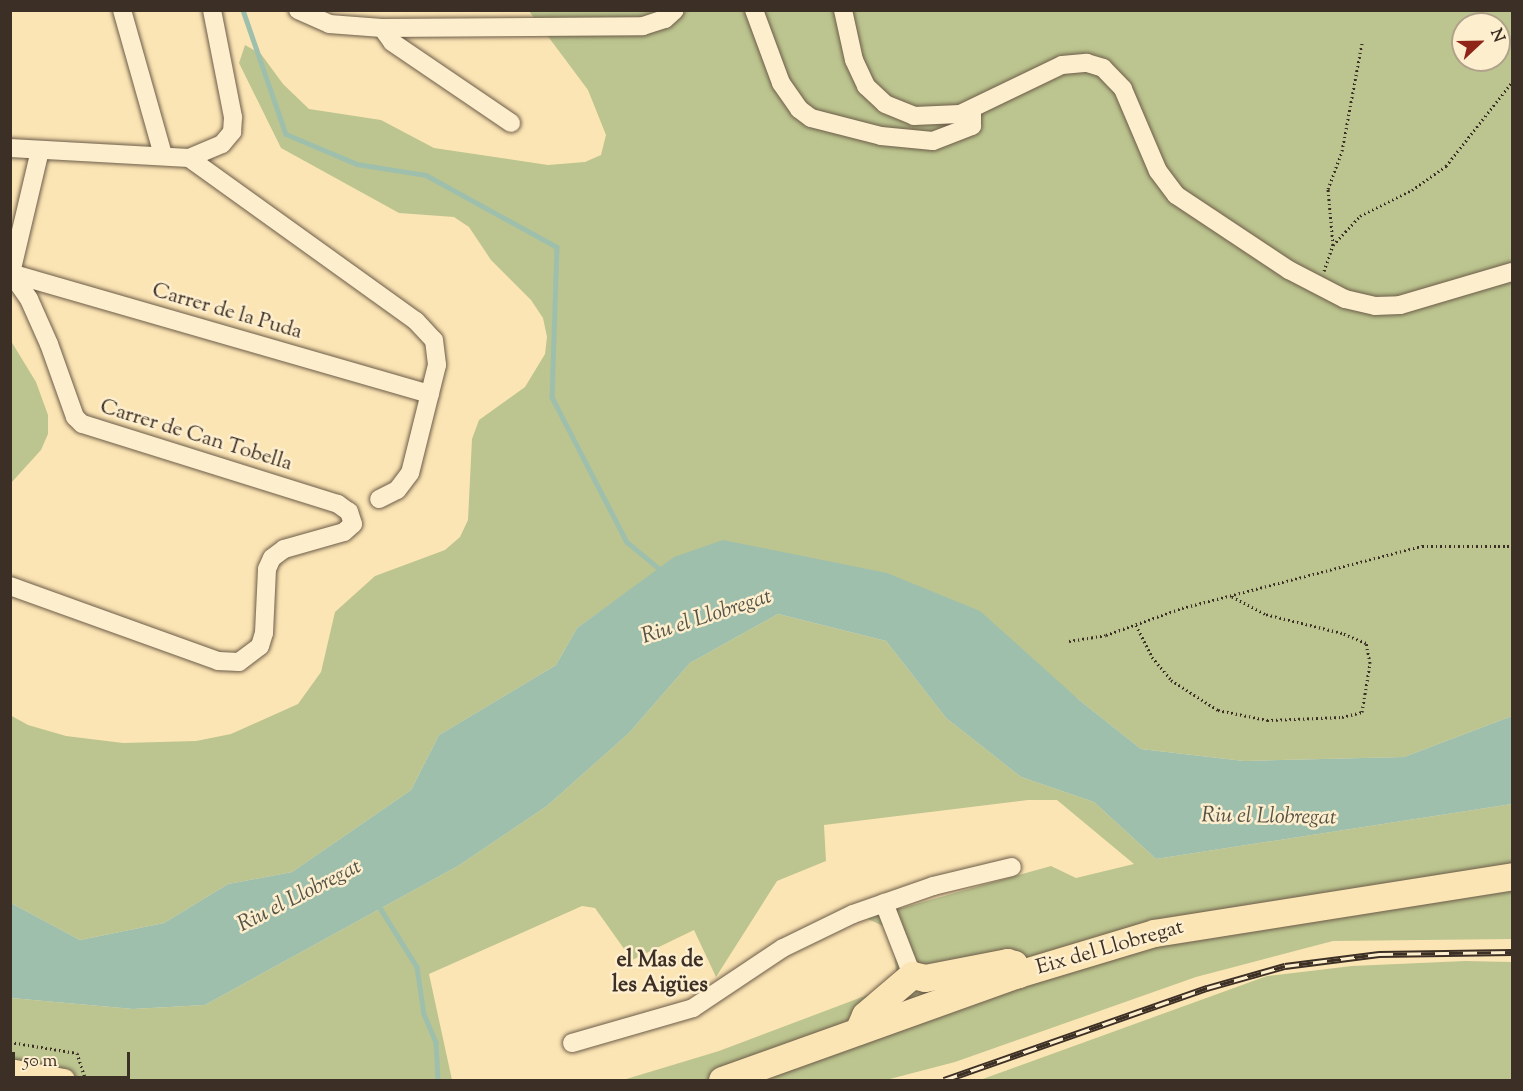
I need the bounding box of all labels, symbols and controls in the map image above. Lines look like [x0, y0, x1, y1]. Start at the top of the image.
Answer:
north arrow [1451, 12, 1511, 72]
text: N [1483, 26, 1509, 46]
street label: Carrer de la Puda [149, 279, 305, 345]
street label: Carrer de Can Tobella [97, 395, 295, 477]
water label: Riu el Llobregat [639, 585, 775, 651]
water label: Riu el Llobregat [1201, 804, 1337, 832]
water label: Riu el Llobregat [234, 855, 366, 939]
street label: Eix del Llobregat [1034, 915, 1186, 981]
district label: el Mas de les Aigües [612, 948, 708, 999]
scale bar [15, 1040, 134, 1078]
text: 50 m [23, 1049, 57, 1075]

